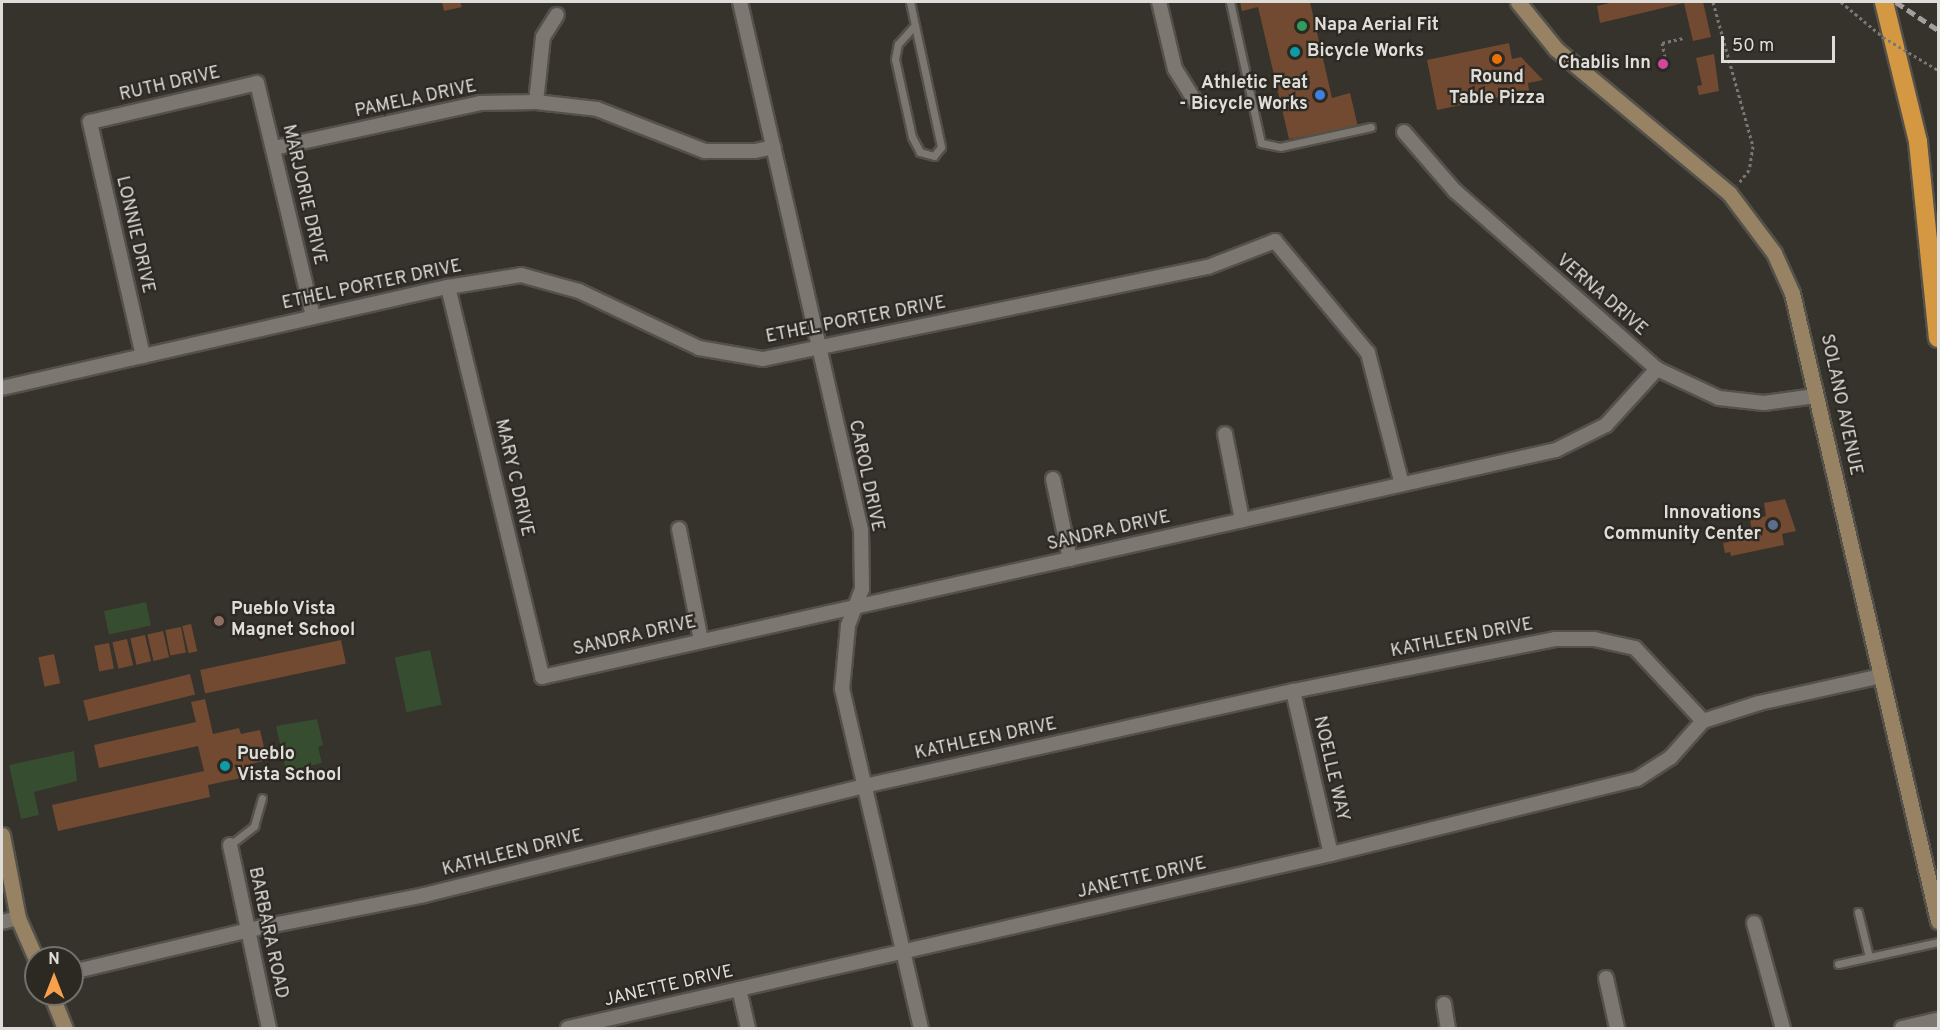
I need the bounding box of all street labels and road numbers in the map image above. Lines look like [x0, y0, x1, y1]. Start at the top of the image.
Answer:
street label: RUTH DRIVE [117, 63, 223, 107]
street label: PAMELA DRIVE [353, 76, 479, 124]
street label: MARJORIE DRIVE [276, 123, 330, 267]
street label: LONNIE DRIVE [110, 174, 158, 296]
street label: VERNA DRIVE [1551, 250, 1651, 342]
street label: ETHEL PORTER DRIVE [280, 256, 464, 316]
street label: ETHEL PORTER DRIVE [764, 293, 948, 349]
street label: SOLANO AVENUE [1814, 332, 1866, 478]
street label: MARY C DRIVE [489, 417, 537, 539]
street label: CAROL DRIVE [843, 418, 887, 534]
street label: SANDRA DRIVE [1045, 507, 1173, 557]
street label: SANDRA DRIVE [571, 612, 699, 662]
street label: KATHLEEN DRIVE [1389, 615, 1535, 663]
street label: KATHLEEN DRIVE [913, 714, 1059, 766]
street label: NOELLE WAY [1307, 714, 1353, 824]
street label: KATHLEEN DRIVE [440, 826, 586, 882]
street label: JANETTE DRIVE [1075, 854, 1209, 904]
street label: BARBARA ROAD [242, 865, 292, 1001]
street label: JANETTE DRIVE [602, 962, 736, 1012]

